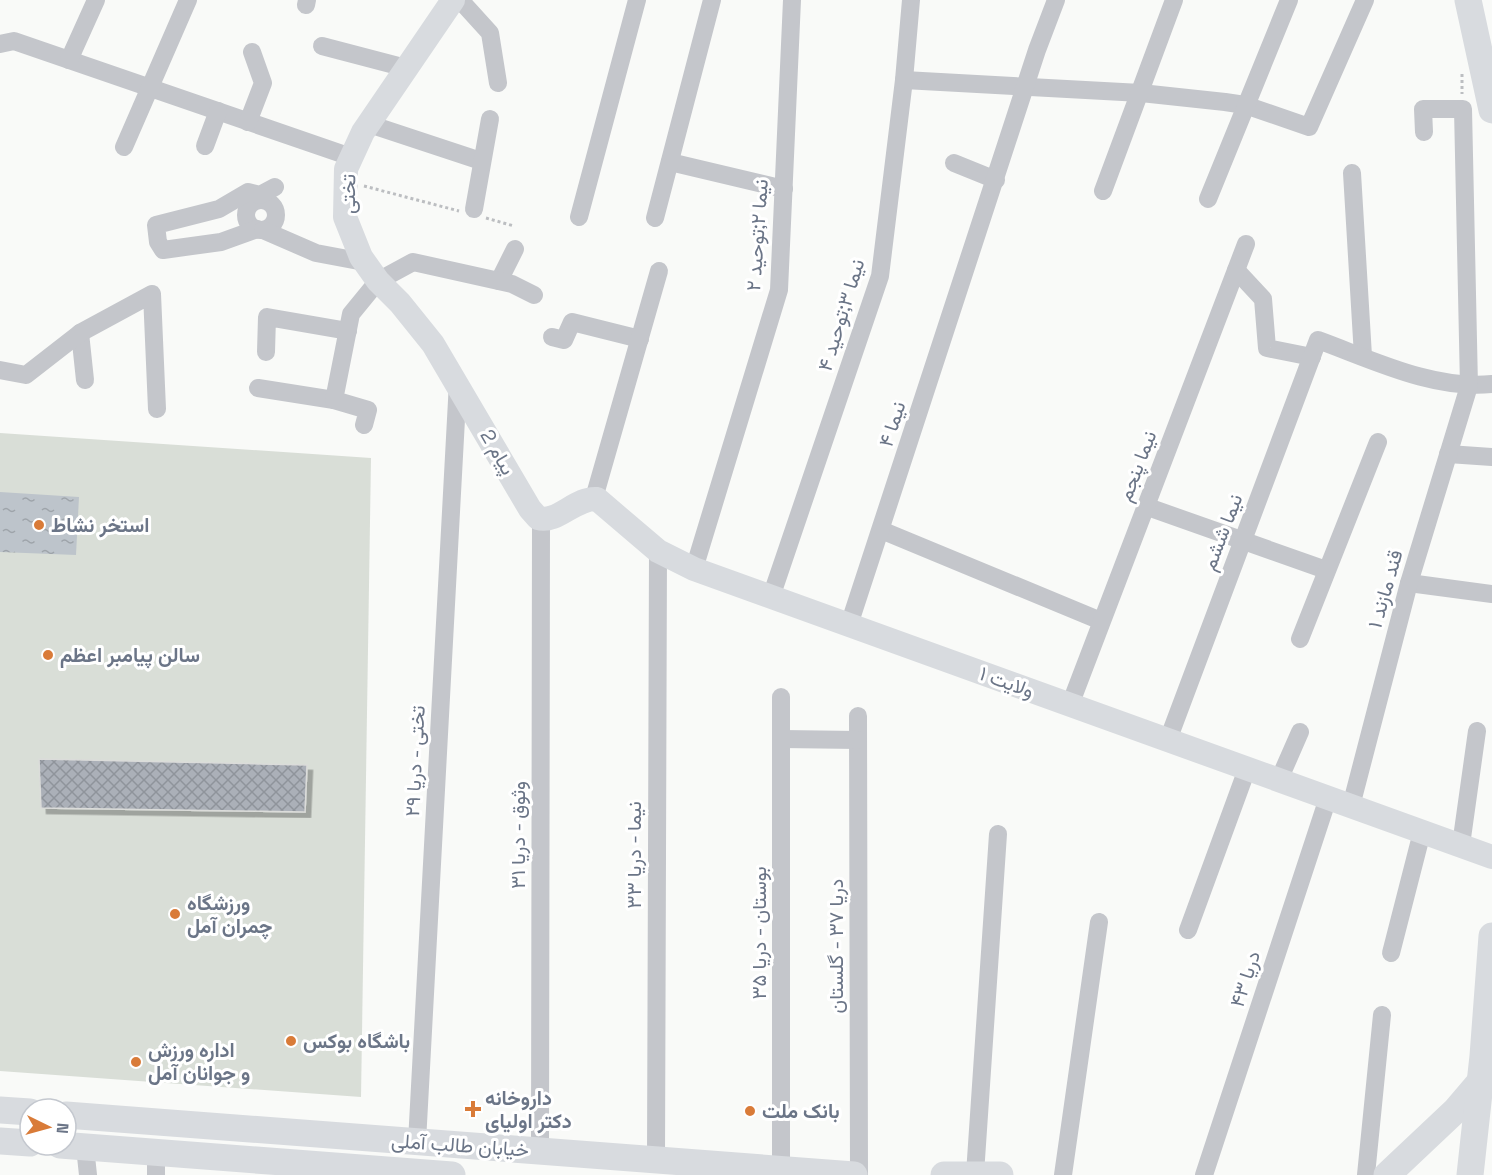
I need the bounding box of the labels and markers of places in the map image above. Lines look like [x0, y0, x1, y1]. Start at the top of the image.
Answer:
place label: استخر نشاط [51, 512, 149, 538]
marker: استخر نشاط [32, 518, 46, 532]
place label: سالن پیامبر اعظم [60, 642, 200, 669]
marker: سالن پیامبر اعظم [41, 648, 55, 662]
place label: ورزشگاه چمران آمل [187, 890, 272, 940]
marker: ورزشگاه چمران آمل [168, 907, 182, 921]
place label: باشگاه‌ بوکس [303, 1028, 410, 1054]
marker: باشگاه‌ بوکس [284, 1034, 298, 1048]
place label: اداره ورزش و جوانان آمل [148, 1037, 250, 1086]
marker: اداره ورزش و جوانان آمل [129, 1055, 143, 1069]
place label: داروخانه دکتر اولیای [485, 1085, 572, 1134]
place label: بانک ملت [762, 1098, 840, 1124]
marker: داروخانه دکتر اولیای [466, 1102, 480, 1116]
marker: بانک ملت [743, 1104, 757, 1118]

